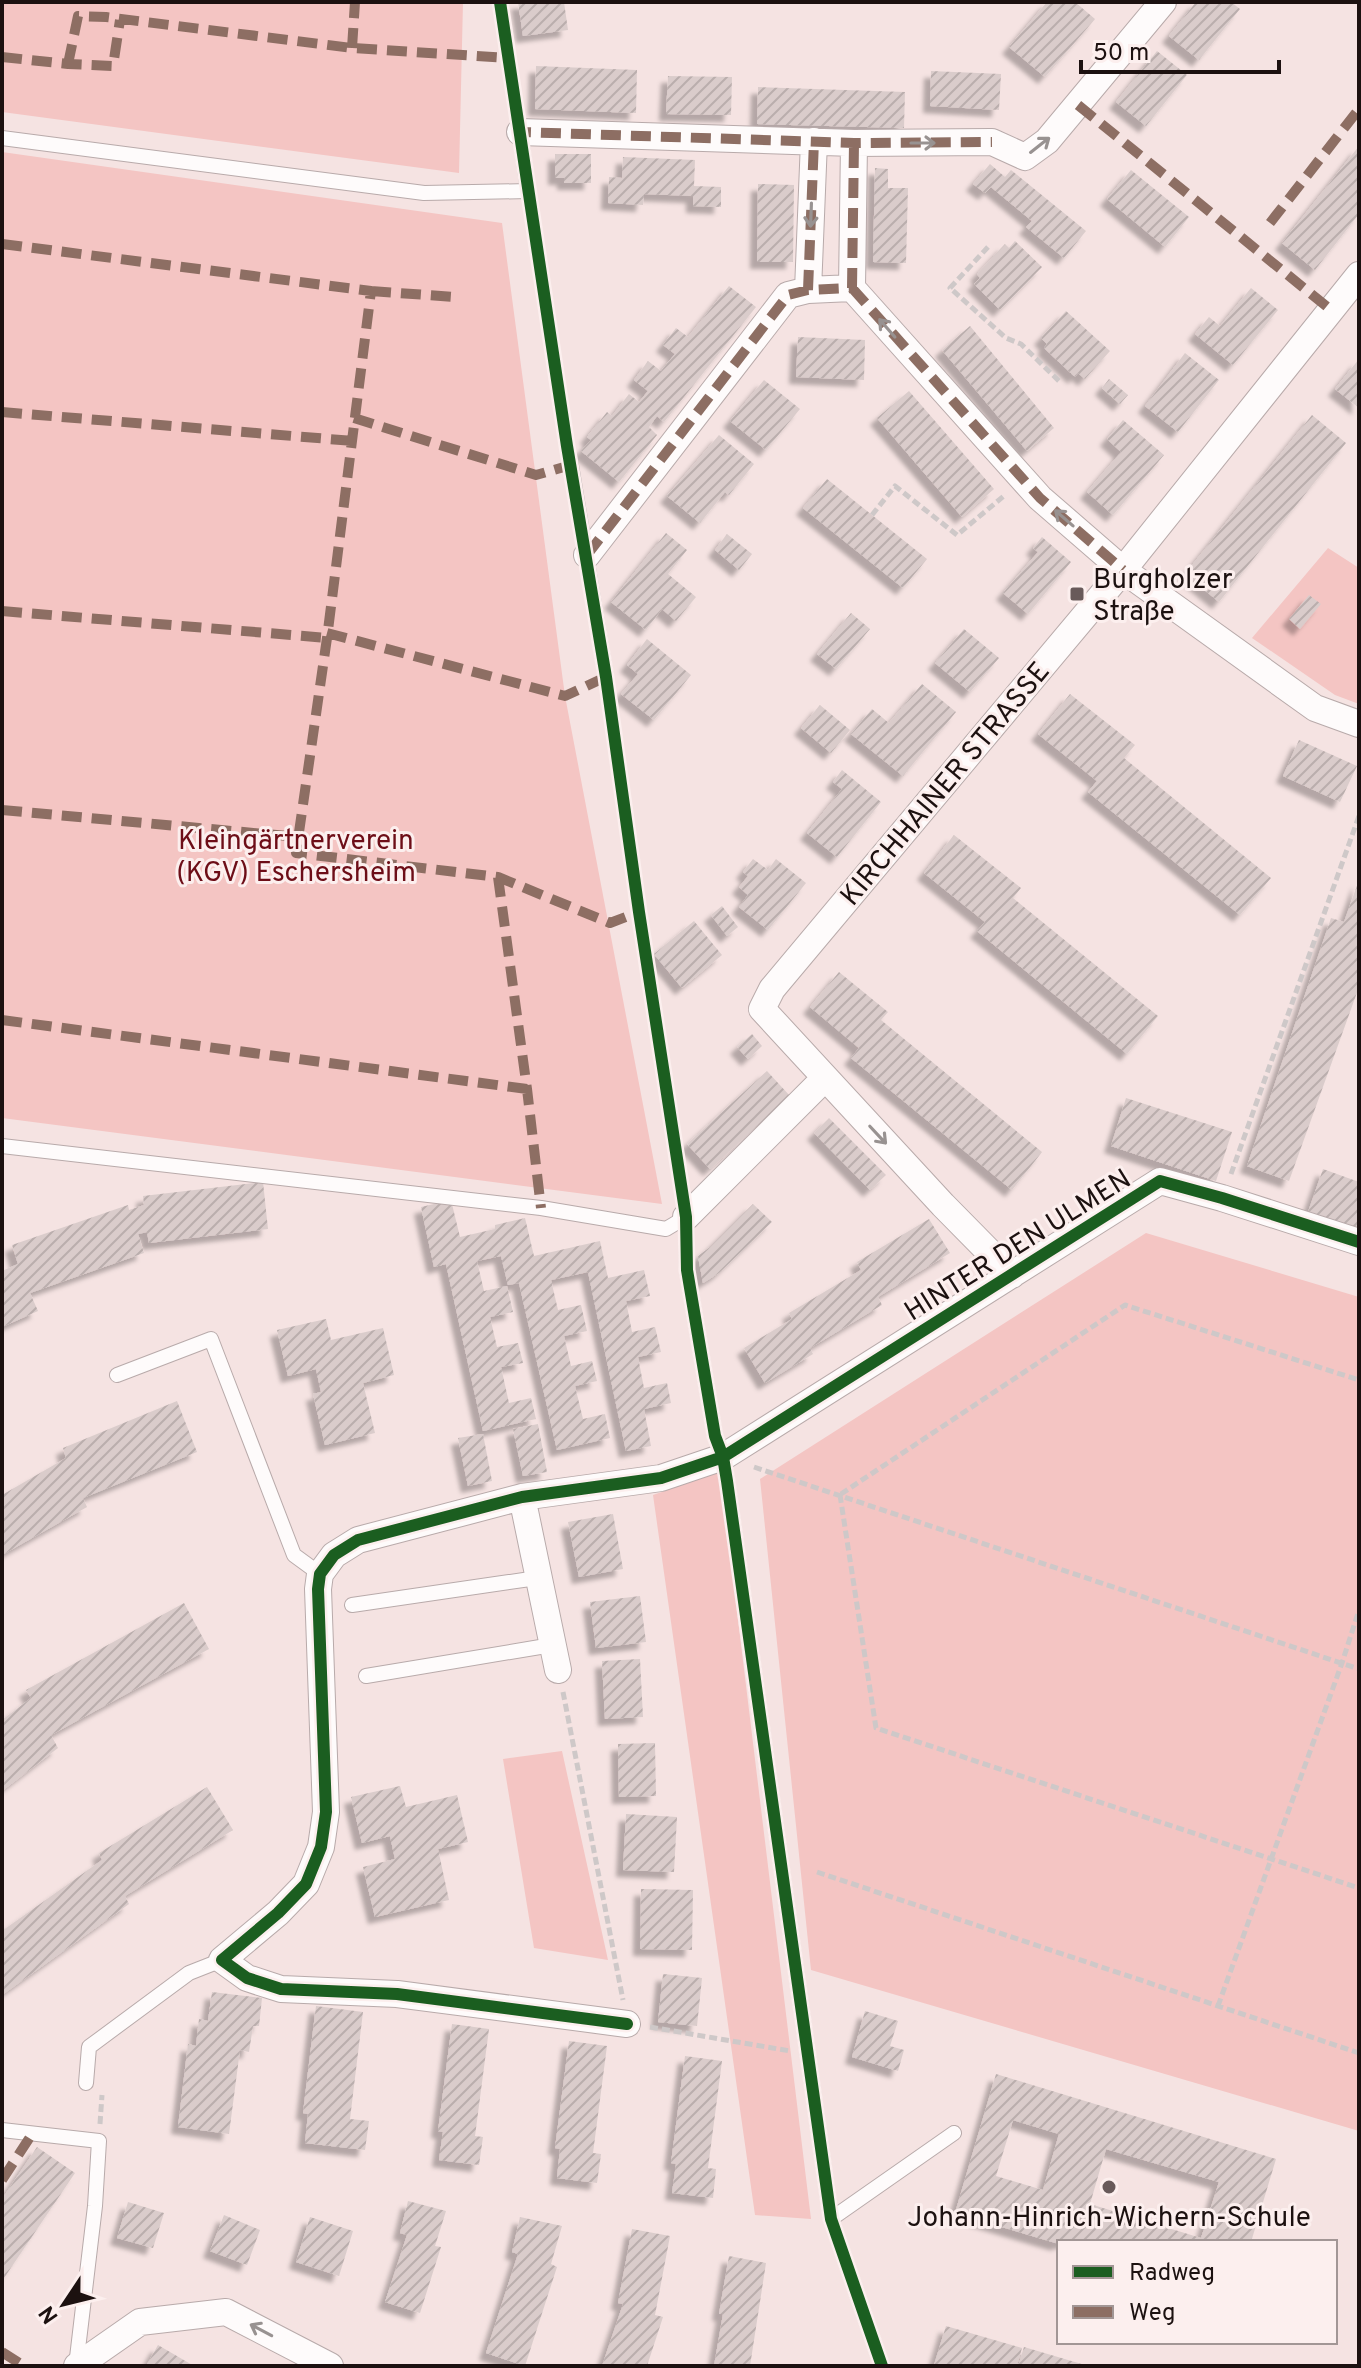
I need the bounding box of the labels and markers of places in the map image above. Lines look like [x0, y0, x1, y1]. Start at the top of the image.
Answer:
place label: Burgholzer Straße [1093, 563, 1233, 631]
marker: Burgholzer Straße [1068, 585, 1086, 603]
marker: Johann-Hinrich-Wichern-Schule [1100, 2178, 1118, 2196]
place label: Johann-Hinrich-Wichern-Schule [907, 2201, 1311, 2237]

